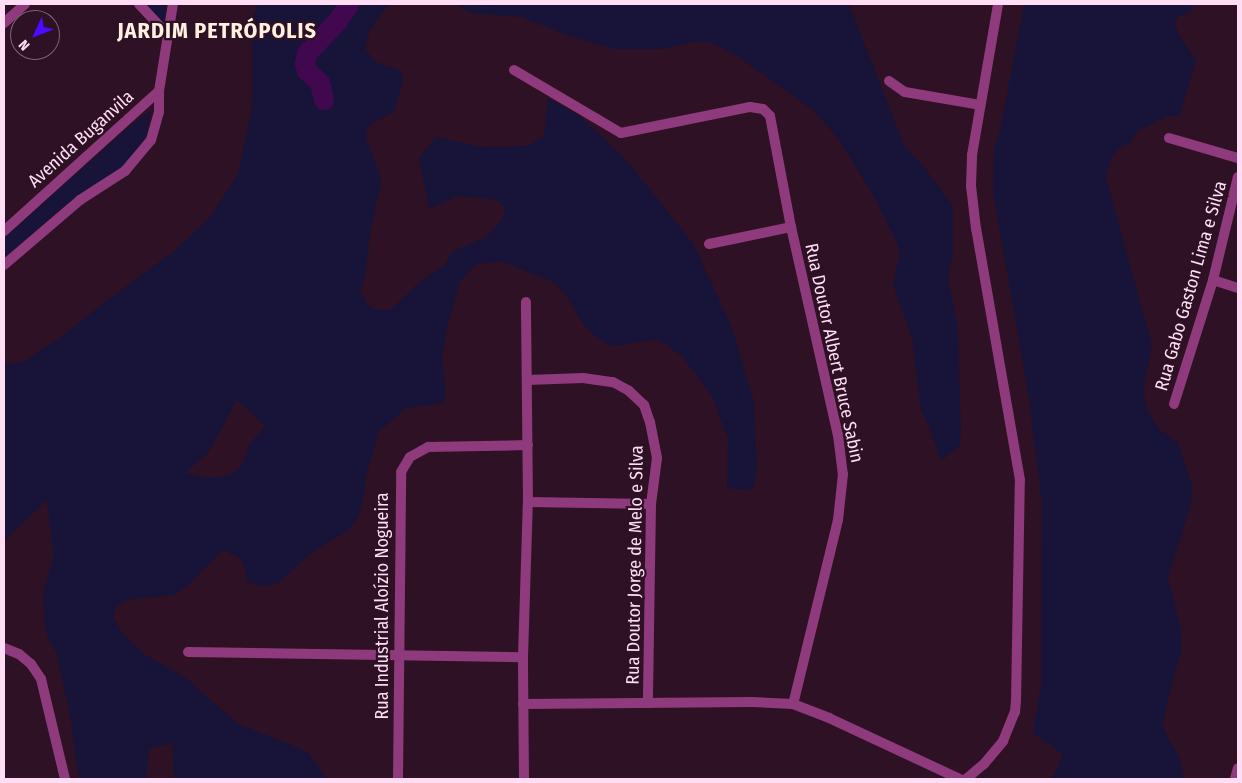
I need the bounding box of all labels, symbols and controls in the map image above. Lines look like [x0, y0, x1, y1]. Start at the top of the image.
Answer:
north arrow [10, 10, 60, 60]
district label: JARDIM PETRÓPOLIS [115, 18, 319, 44]
text: N [15, 36, 33, 54]
street label: Avenida Buganvila [24, 86, 138, 192]
street label: Rua Gabo Gaston Lima e Silva [1151, 179, 1231, 393]
street label: Rua Doutor Albert Bruce Sabin [800, 241, 868, 465]
street label: Rua Doutor Jorge de Melo e Silva [622, 445, 648, 685]
street label: Rua Industrial Aloízio Nogueira [371, 492, 393, 720]

